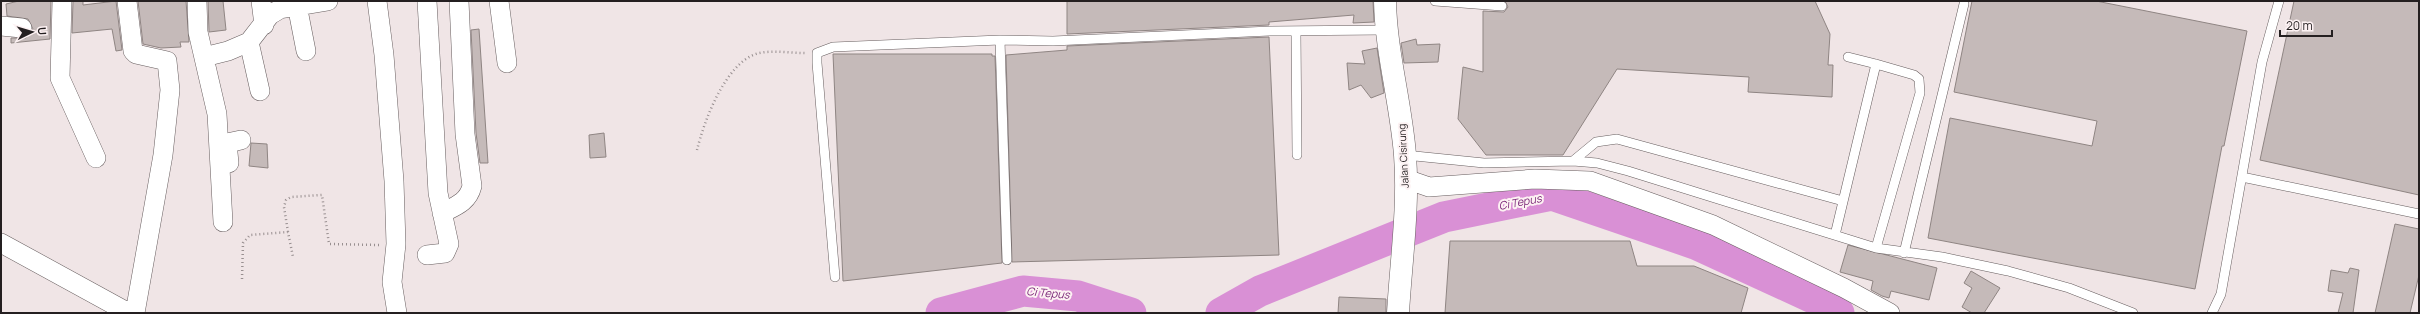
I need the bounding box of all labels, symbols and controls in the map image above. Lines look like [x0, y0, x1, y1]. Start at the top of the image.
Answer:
north arrow [12, 12, 52, 52]
scale bar [2280, 12, 2332, 38]
text: 20 m [2286, 17, 2313, 34]
text: U [35, 26, 50, 36]
street label: Jalan Cisirung [1394, 123, 1412, 189]
water label: Ci Tepus [1497, 190, 1544, 213]
water label: Ci Tepus [1026, 283, 1072, 302]

